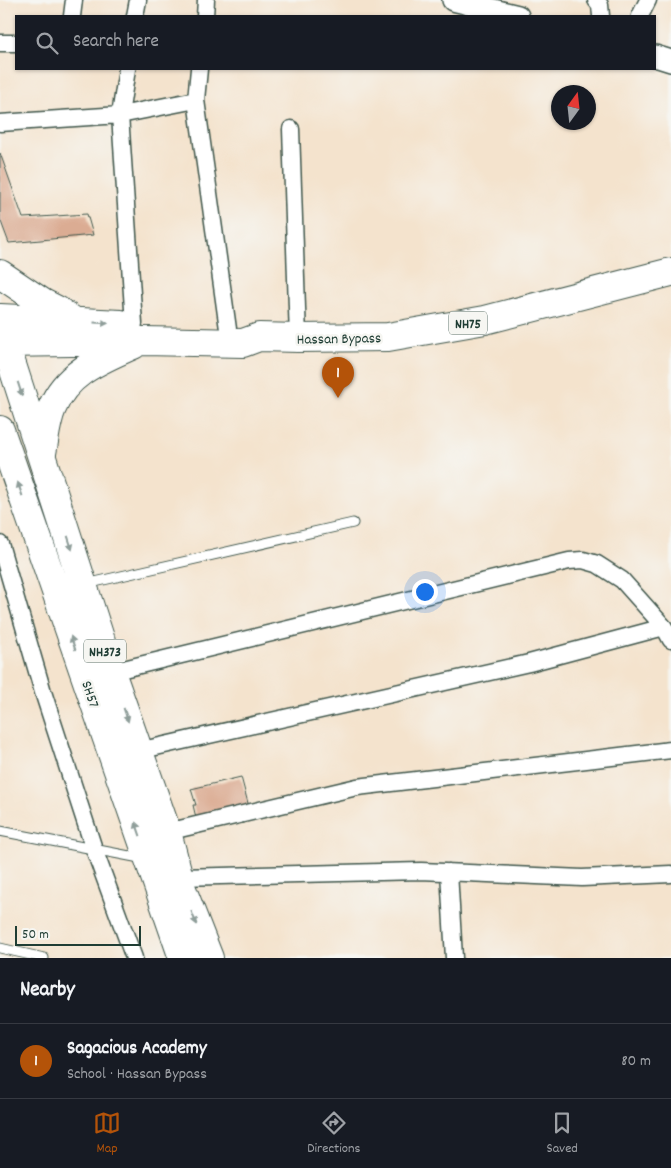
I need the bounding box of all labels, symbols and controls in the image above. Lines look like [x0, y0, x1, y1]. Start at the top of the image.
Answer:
search box [15, 15, 656, 70]
icon: search [33, 29, 61, 57]
text: Search here [73, 29, 159, 56]
north arrow [551, 85, 596, 130]
road number: NH75 [449, 312, 487, 334]
one-way arrow [93, 319, 109, 327]
street label: Hassan Bypass [297, 328, 381, 352]
pin: 1 [322, 357, 354, 398]
one-way arrow [16, 382, 24, 397]
one-way arrow [16, 481, 24, 496]
one-way arrow [67, 536, 74, 551]
your location [412, 579, 438, 605]
one-way arrow [69, 635, 76, 650]
road number: NH373 [84, 640, 126, 662]
street label: SH57 [74, 678, 104, 711]
one-way arrow [123, 707, 130, 722]
one-way arrow [133, 822, 141, 837]
one-way arrow [191, 911, 198, 926]
scale bar [15, 923, 141, 946]
text: 50 m [22, 925, 49, 945]
text: Nearby [20, 976, 75, 1006]
text: Sagacious Academy [67, 1036, 207, 1063]
text: 1 [34, 1050, 38, 1073]
text: 80 m [621, 1050, 651, 1073]
text: School · Hassan Bypass [67, 1063, 207, 1086]
tab: Map [93, 1109, 121, 1159]
tab: Directions [307, 1109, 360, 1159]
tab: Saved [547, 1109, 578, 1159]

